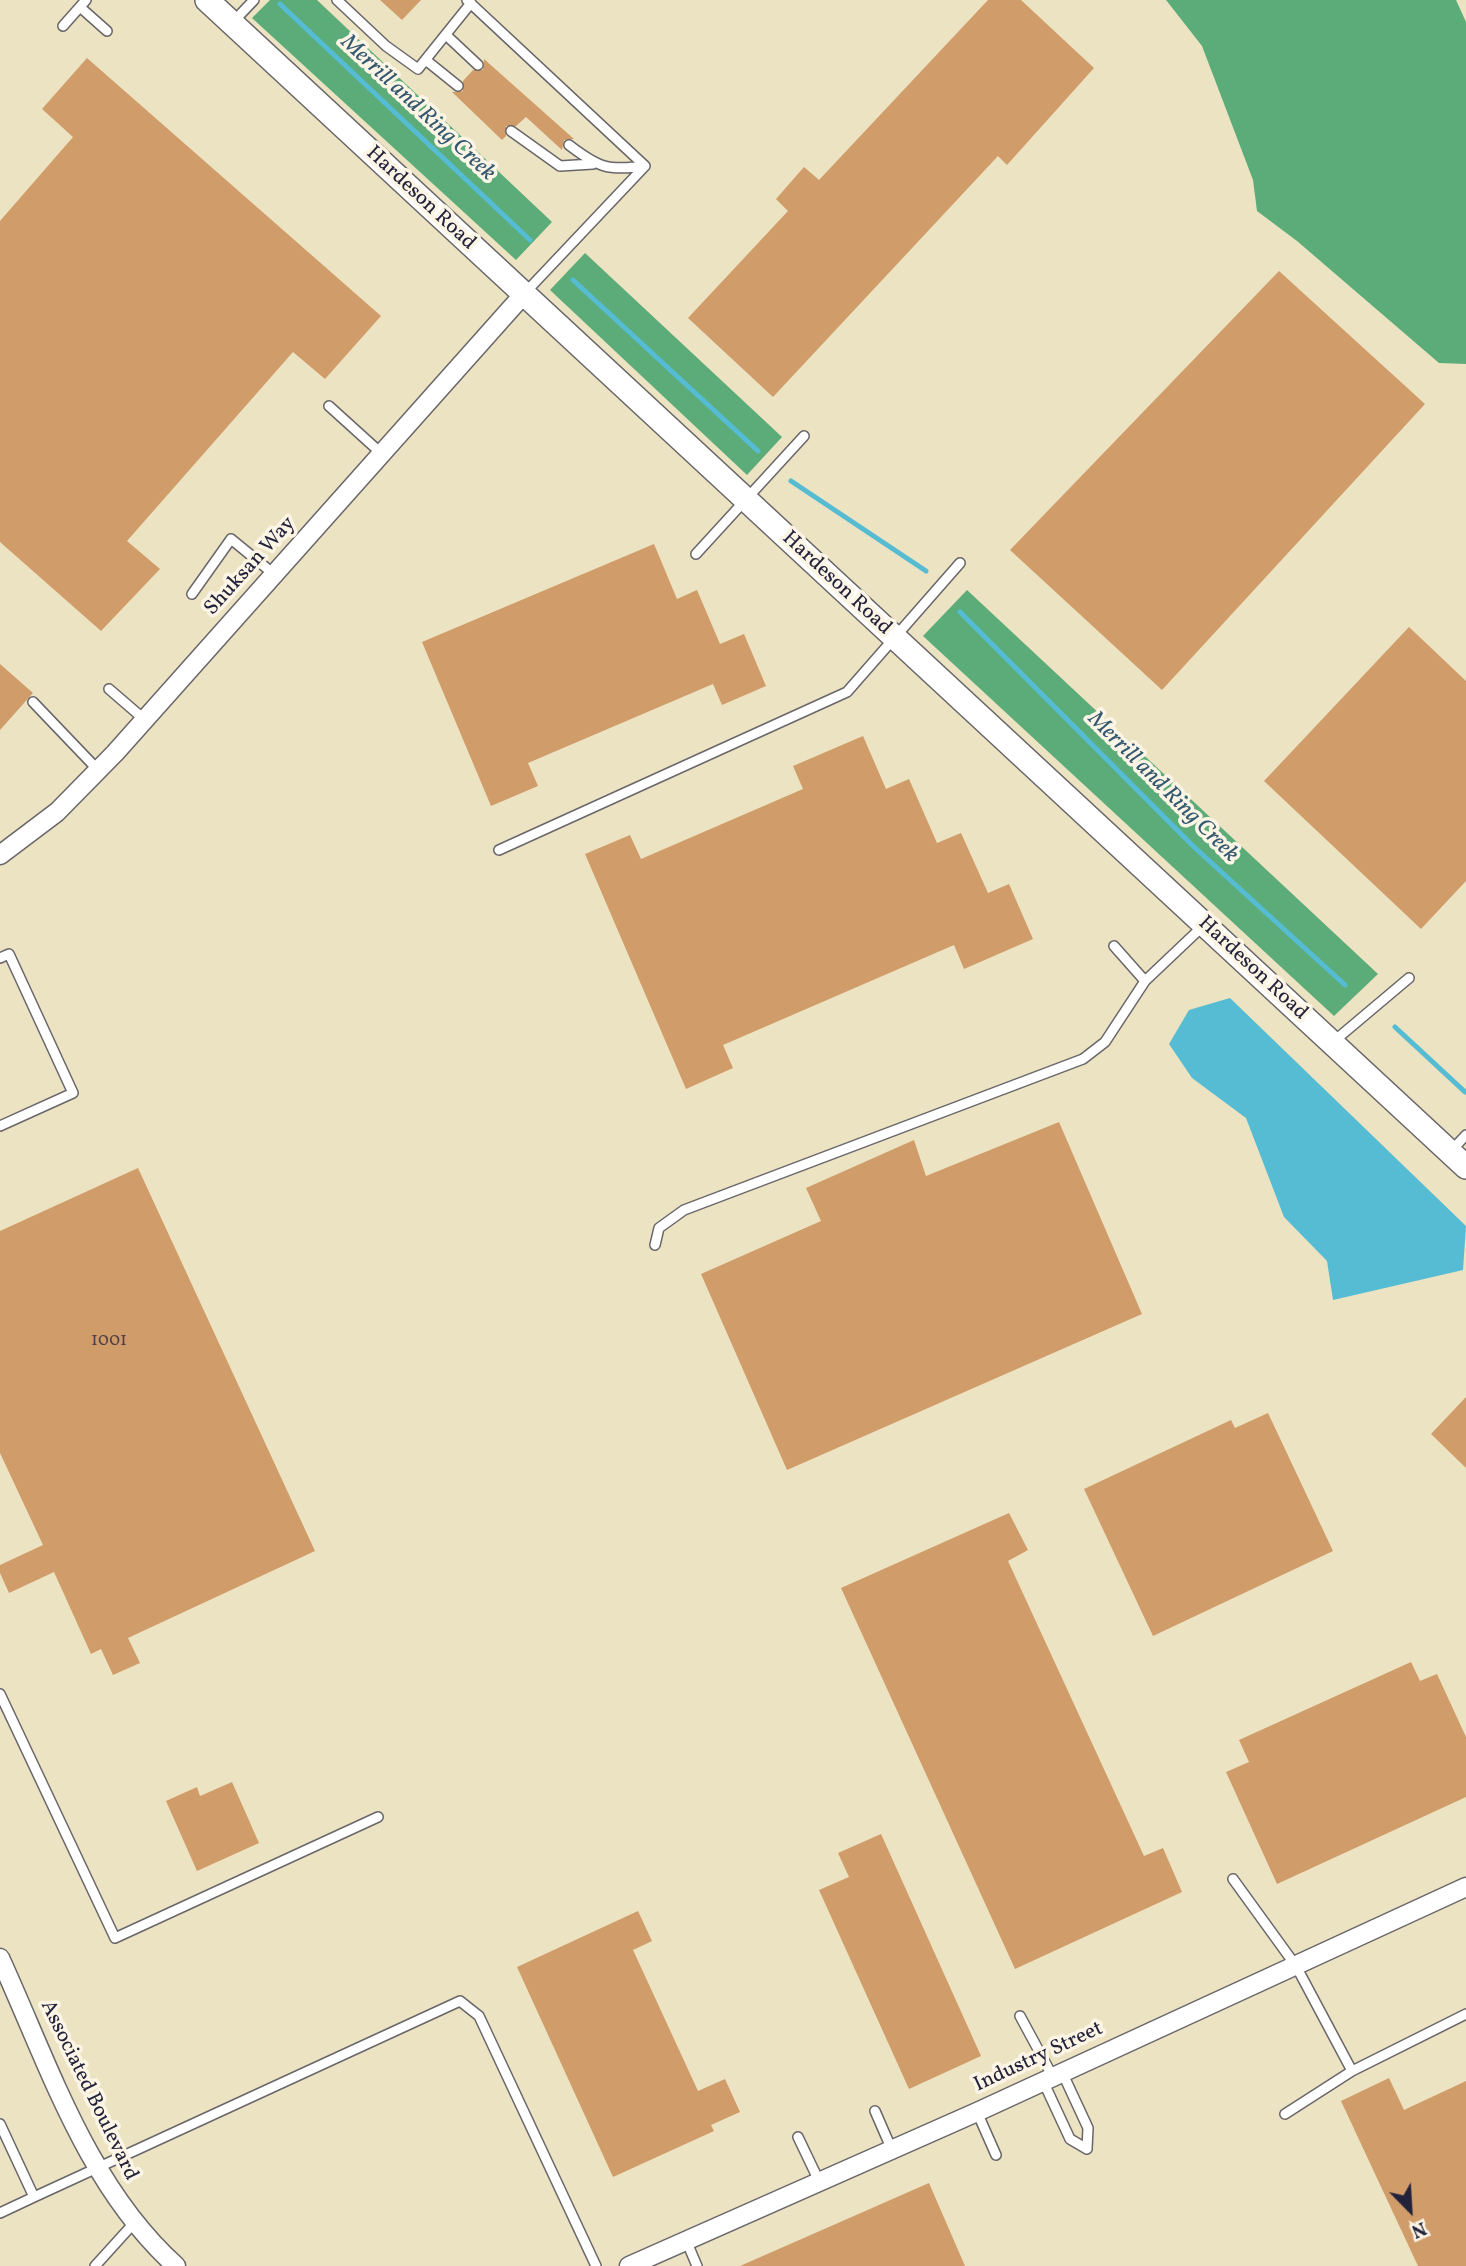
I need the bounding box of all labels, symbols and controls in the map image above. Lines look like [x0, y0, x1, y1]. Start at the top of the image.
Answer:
water label: Merrill and Ring Creek [334, 30, 500, 188]
street label: Hardeson Road [360, 142, 480, 256]
street label: Shuksan Way [200, 512, 302, 622]
street label: Hardeson Road [776, 527, 896, 641]
water label: Merrill and Ring Creek [1081, 707, 1243, 869]
street label: Hardeson Road [1192, 912, 1312, 1026]
house number: 1001 [91, 1331, 127, 1353]
street label: Associated Boulevard [33, 1997, 143, 2185]
street label: Industry Street [970, 2017, 1108, 2099]
north arrow [1375, 2175, 1445, 2245]
text: N [1407, 2214, 1430, 2244]

